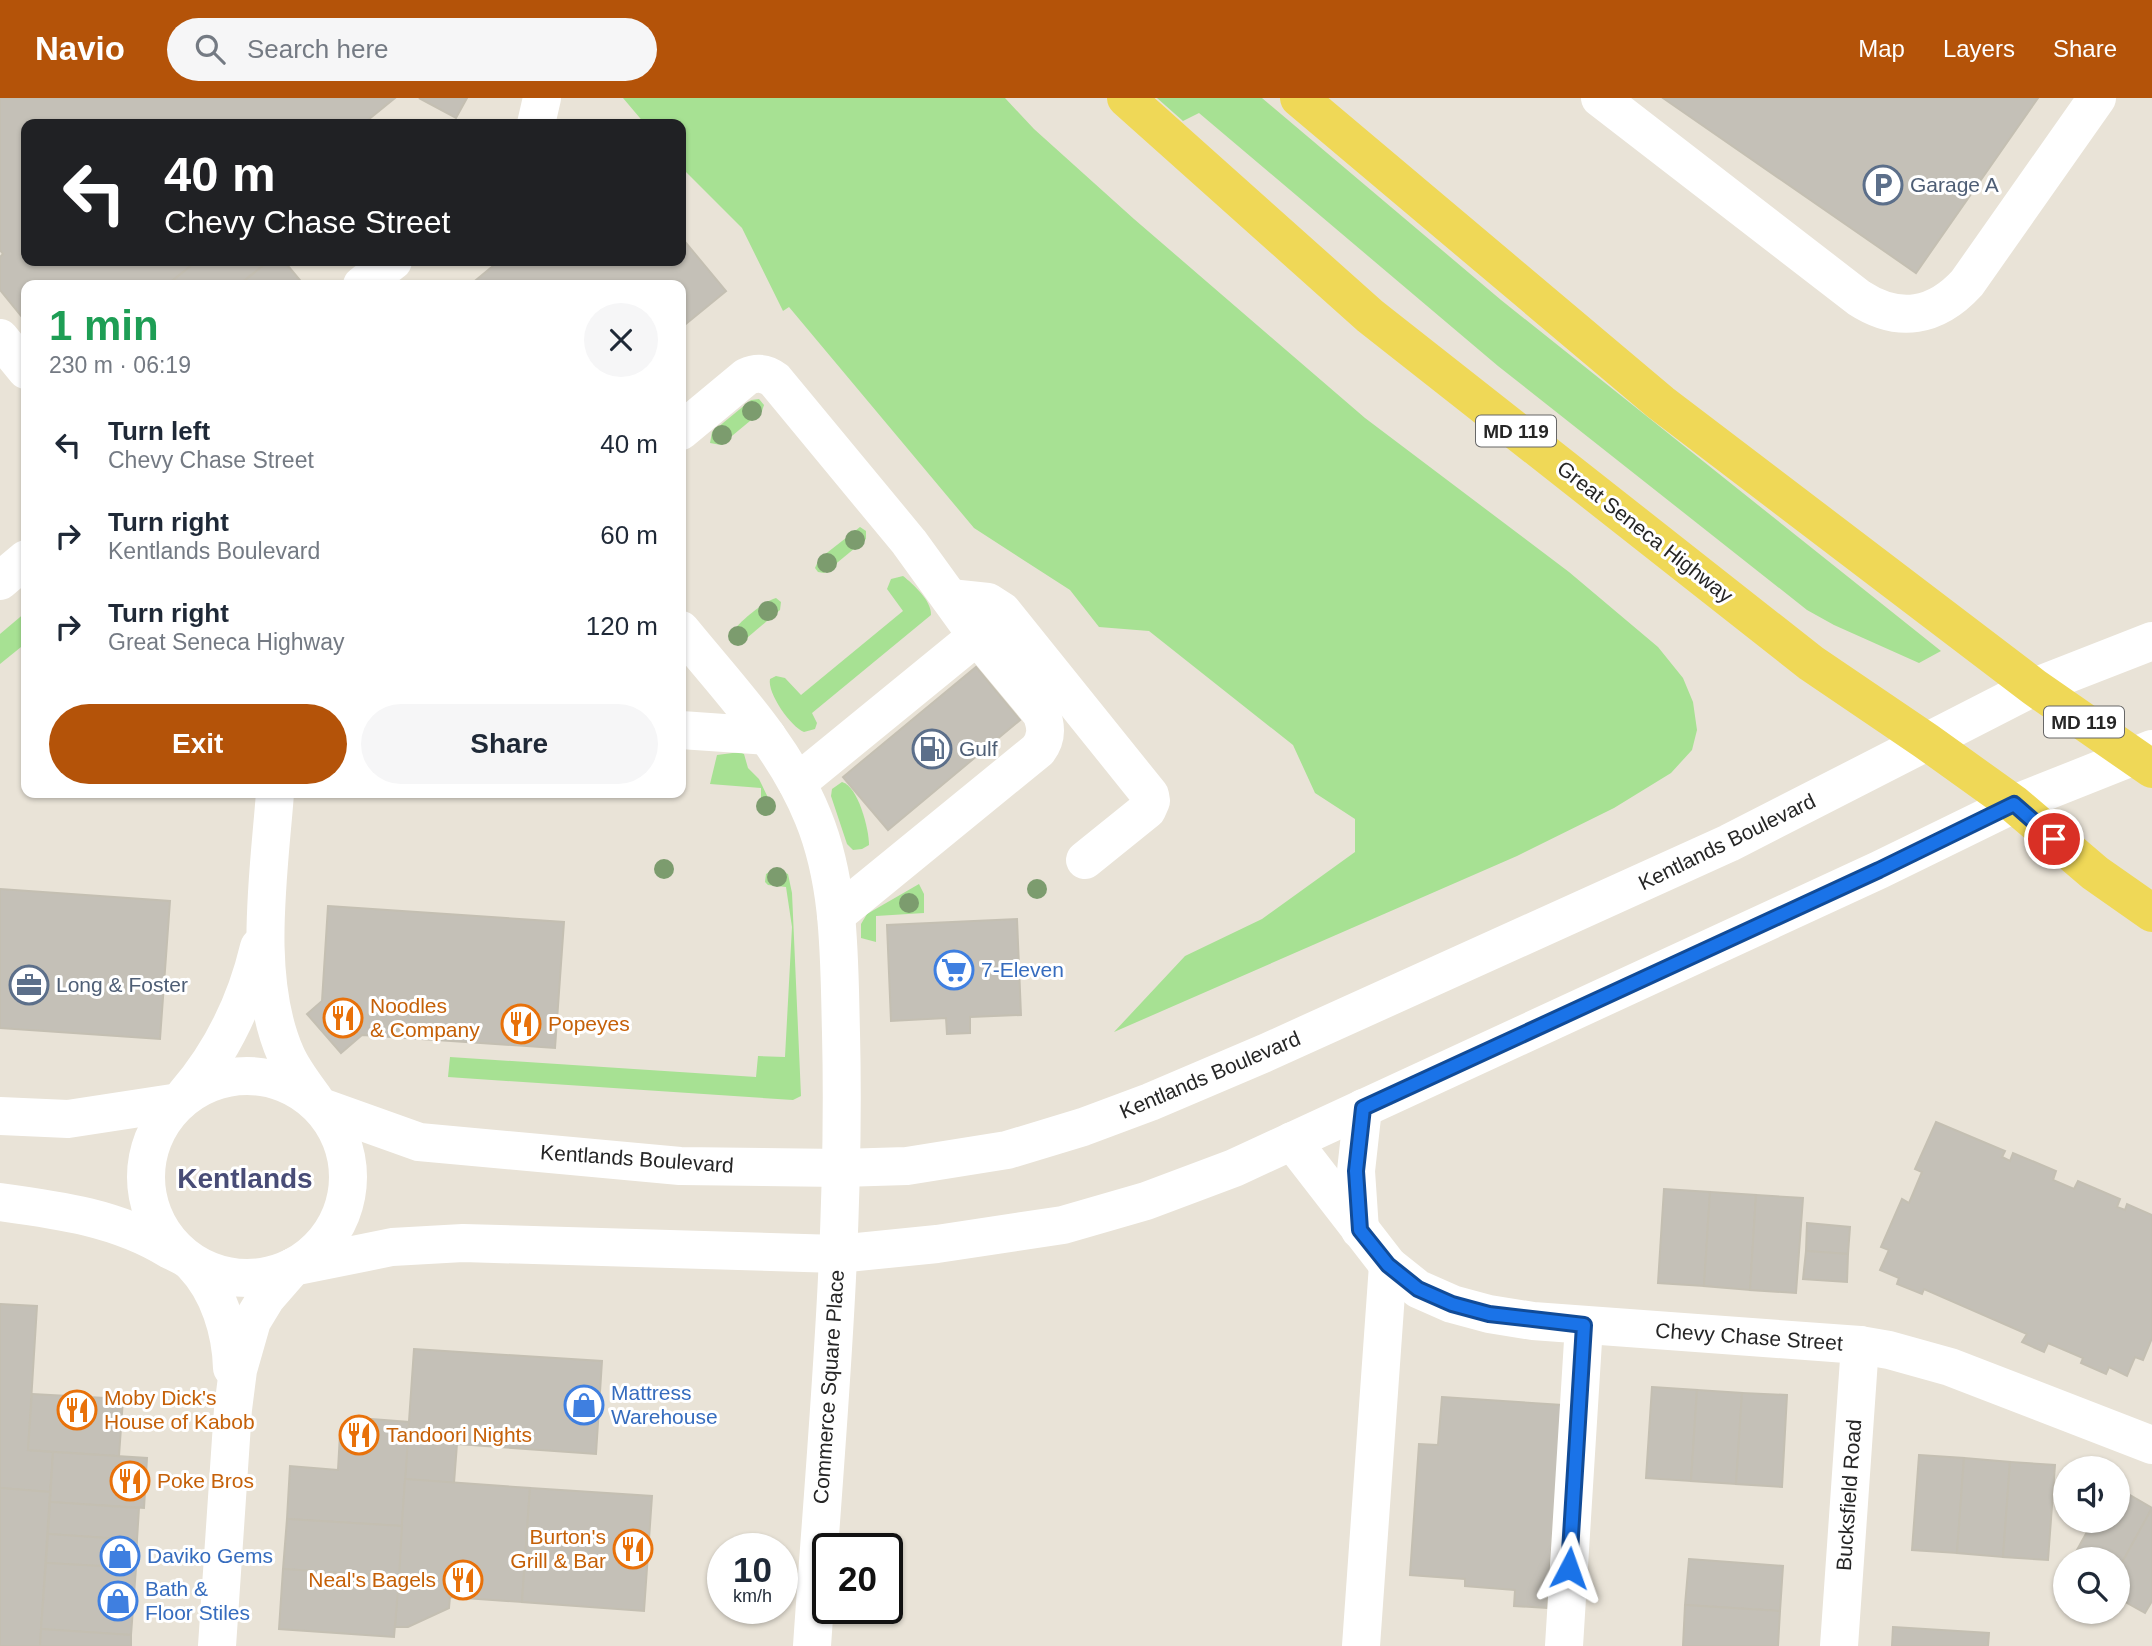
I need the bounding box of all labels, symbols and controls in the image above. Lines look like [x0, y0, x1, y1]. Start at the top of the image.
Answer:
search box [167, 18, 657, 81]
text: Navio [35, 30, 125, 67]
icon: search [191, 30, 229, 68]
text: Search here [247, 34, 389, 64]
text: Map [1858, 35, 1905, 62]
text: Layers [1943, 35, 2015, 62]
text: Share [2053, 35, 2117, 62]
icon: left [49, 147, 140, 238]
text: 40 m [164, 147, 276, 201]
parking icon: Garage A [1862, 164, 1904, 206]
place label: Garage A [1910, 173, 1999, 196]
text: Chevy Chase Street [164, 204, 450, 240]
text: 1 min [49, 302, 159, 349]
button: close [584, 303, 658, 377]
text: 230 m · 06:19 [49, 352, 191, 378]
text: Turn left [108, 416, 210, 446]
road number: MD 119 [1476, 416, 1556, 446]
icon: left [49, 426, 87, 464]
text: 40 m [600, 429, 658, 459]
text: Chevy Chase Street [108, 447, 314, 473]
street label: Great Seneca Highway [1553, 456, 1738, 607]
text: Turn right [108, 507, 229, 537]
icon: right [49, 517, 87, 555]
text: 60 m [600, 520, 658, 550]
text: Kentlands Boulevard [108, 538, 320, 564]
text: Turn right [108, 598, 229, 628]
icon: right [49, 608, 87, 646]
text: 120 m [586, 611, 658, 641]
text: Great Seneca Highway [108, 629, 345, 655]
button: Exit [49, 704, 347, 784]
button: Share [361, 704, 658, 784]
road number: MD 119 [2044, 706, 2124, 737]
fuel station icon: Gulf [911, 728, 953, 770]
place label: Gulf [959, 737, 998, 760]
street label: Kentlands Boulevard [1635, 789, 1819, 894]
pin [2024, 809, 2084, 869]
icon: arrive [2035, 820, 2073, 858]
supermarket icon: 7-Eleven [933, 949, 975, 991]
place label: 7-Eleven [981, 958, 1064, 981]
office icon: Long & Foster [8, 964, 50, 1006]
place label: Long & Foster [56, 973, 188, 996]
place label: Noodles & Company [370, 994, 480, 1041]
restaurant icon: Noodles & Company [322, 997, 364, 1039]
restaurant icon: Popeyes [500, 1003, 542, 1045]
place label: Popeyes [548, 1012, 630, 1035]
street label: Kentlands Boulevard [1116, 1026, 1304, 1123]
street label: Kentlands Boulevard [540, 1140, 735, 1177]
district label: Kentlands [177, 1163, 313, 1194]
street label: Commerce Square Place [809, 1269, 848, 1505]
street label: Chevy Chase Street [1654, 1318, 1844, 1355]
place label: Mattress Warehouse [611, 1381, 718, 1428]
shop icon: Mattress Warehouse [563, 1384, 605, 1426]
place label: Moby Dick's House of Kabob [104, 1386, 255, 1433]
restaurant icon: Moby Dick's House of Kabob [56, 1389, 98, 1431]
restaurant icon: Tandoori Nights [338, 1414, 380, 1456]
street label: Bucksfield Road [1832, 1418, 1865, 1571]
place label: Tandoori Nights [386, 1423, 532, 1446]
map controls [2053, 1456, 2130, 1624]
button: sound [2053, 1456, 2130, 1533]
restaurant icon: Poke Bros [109, 1460, 151, 1502]
place label: Poke Bros [157, 1469, 254, 1492]
place label: Burton's Grill & Bar [510, 1525, 606, 1572]
restaurant icon: Burton's Grill & Bar [612, 1528, 654, 1570]
position arrow [1532, 1531, 1606, 1605]
speed limit sign: 20 [812, 1533, 903, 1624]
shop icon: Daviko Gems [99, 1535, 141, 1577]
place label: Daviko Gems [147, 1544, 273, 1567]
button: search [2053, 1547, 2130, 1624]
text: 10 [733, 1550, 772, 1589]
restaurant icon: Neal's Bagels [442, 1559, 484, 1601]
place label: Neal's Bagels [308, 1568, 436, 1591]
place label: Bath & Floor Stiles [145, 1577, 250, 1624]
shop icon: Bath & Floor Stiles [97, 1580, 139, 1622]
text: km/h [733, 1586, 772, 1606]

